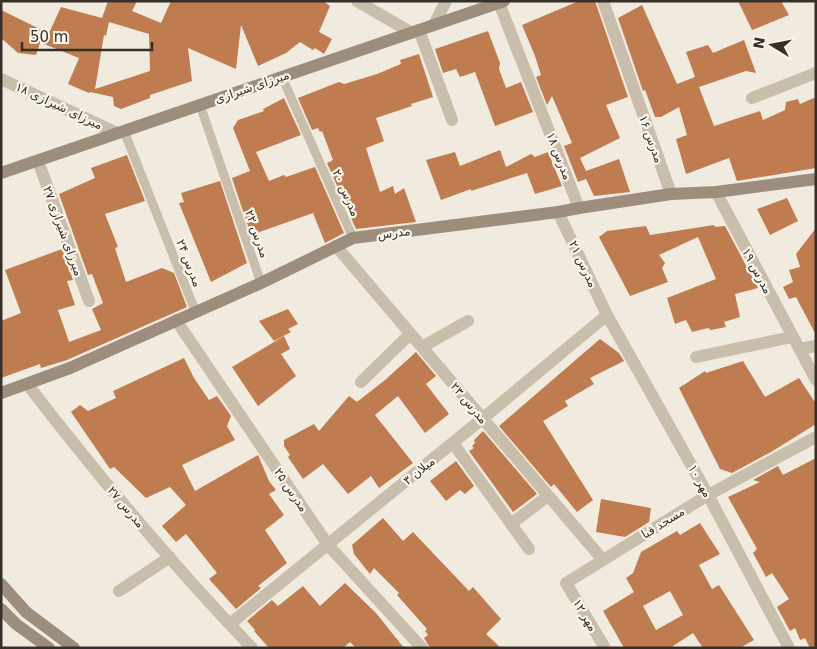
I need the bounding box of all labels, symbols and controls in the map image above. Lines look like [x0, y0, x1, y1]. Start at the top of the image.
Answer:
scale bar [22, 20, 152, 52]
north arrow [747, 20, 797, 70]
text: 50 m [30, 28, 68, 46]
text: N [750, 36, 768, 50]
street label: میرزای شیرازی [213, 68, 291, 107]
street label: میرزای شیرازی ۱۸ [13, 80, 105, 133]
street label: مدرس ۱۶ [635, 113, 666, 165]
street label: مدرس ۱۸ [543, 130, 574, 182]
street label: مدرس ۲۰ [329, 167, 363, 219]
street label: میرزای شیرازی ۲۷ [39, 184, 86, 278]
street label: مدرس ۲۲ [241, 208, 272, 260]
street label: مدرس [377, 224, 411, 243]
street label: مدرس ۲۴ [173, 237, 204, 289]
street label: مدرس ۲۱ [565, 238, 600, 290]
street label: مدرس ۱۹ [738, 246, 775, 297]
street label: مدرس ۲۳ [447, 379, 490, 427]
street label: میلان ۳ [400, 454, 438, 488]
street label: مهر ۱۰ [684, 462, 715, 500]
street label: مدرس ۲۵ [270, 465, 311, 515]
street label: مدرس ۲۷ [104, 483, 147, 531]
street label: مسجد قبا [639, 504, 687, 542]
street label: مهر ۱۲ [569, 596, 600, 634]

